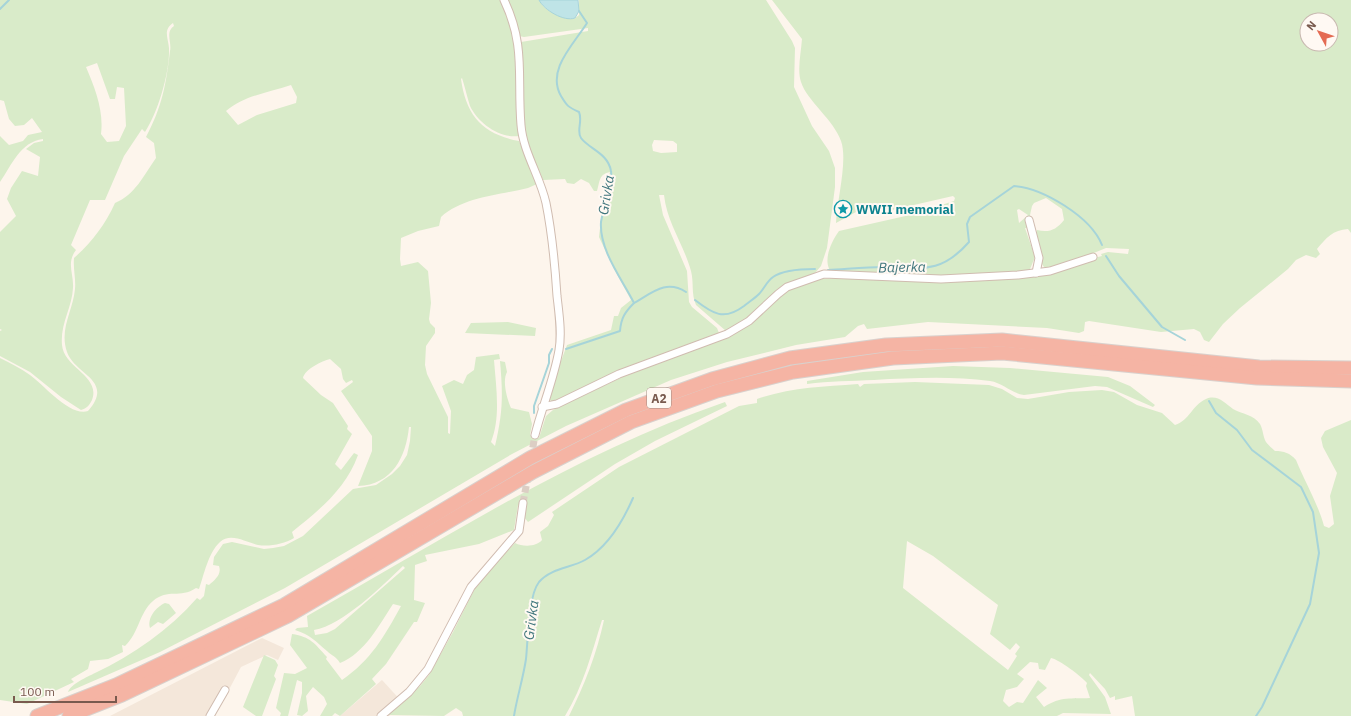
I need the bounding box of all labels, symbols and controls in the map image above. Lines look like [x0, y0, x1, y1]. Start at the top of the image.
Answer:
north arrow [1299, 12, 1339, 52]
text: N [1303, 18, 1319, 33]
water label: Grivka [594, 174, 618, 216]
place icon: WWII memorial [833, 199, 853, 219]
place label: WWII memorial [856, 201, 954, 218]
water label: Bajerka [878, 258, 926, 276]
road number: A2 [647, 388, 671, 408]
water label: Grivka [519, 599, 543, 641]
scale bar [14, 678, 116, 704]
text: 100 m [20, 684, 55, 699]

